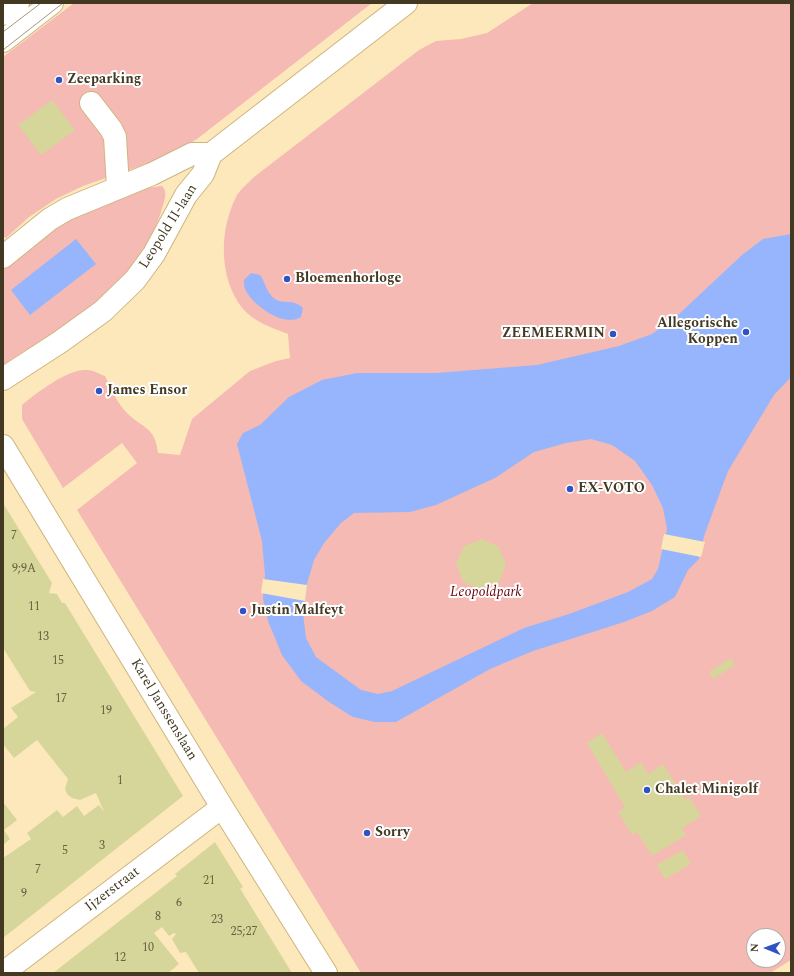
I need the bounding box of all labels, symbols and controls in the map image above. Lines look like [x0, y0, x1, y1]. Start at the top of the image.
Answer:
place label: Zeeparking [67, 72, 141, 88]
marker: Zeeparking [54, 75, 64, 85]
street label: Leopold II-laan [136, 182, 202, 272]
place label: Bloemenhorloge [295, 271, 401, 287]
marker: Bloemenhorloge [282, 274, 292, 284]
place label: Allegorische Koppen [657, 316, 738, 348]
place label: ZEEMEERMIN [502, 326, 605, 342]
marker: Allegorische Koppen [741, 327, 751, 337]
marker: ZEEMEERMIN [608, 329, 618, 339]
place label: James Ensor [107, 383, 187, 399]
marker: James Ensor [94, 386, 104, 396]
place label: EX-VOTO [578, 481, 645, 497]
marker: EX-VOTO [565, 484, 575, 494]
house number: 7 [11, 530, 17, 544]
house number: 9;9A [12, 563, 36, 577]
park label: Leopoldpark [450, 585, 522, 601]
house number: 11 [28, 601, 40, 615]
place label: Justin Malfeyt [251, 603, 344, 619]
marker: Justin Malfeyt [238, 606, 248, 616]
house number: 13 [37, 631, 49, 645]
house number: 15 [52, 655, 64, 669]
street label: Karel Janssenslaan [126, 656, 200, 764]
house number: 17 [55, 693, 67, 707]
house number: 19 [100, 705, 112, 719]
house number: 1 [117, 775, 123, 789]
place label: Chalet Minigolf [655, 782, 758, 798]
marker: Chalet Minigolf [642, 785, 652, 795]
place label: Sorry [375, 825, 410, 841]
marker: Sorry [362, 828, 372, 838]
house number: 3 [99, 840, 105, 854]
house number: 5 [62, 845, 68, 859]
house number: 7 [35, 864, 41, 878]
street label: Ijzerstraat [82, 864, 144, 916]
house number: 21 [203, 875, 215, 889]
house number: 9 [21, 888, 27, 902]
house number: 6 [176, 897, 182, 911]
house number: 8 [155, 911, 161, 925]
house number: 23 [211, 914, 223, 928]
house number: 25;27 [231, 926, 257, 940]
north arrow [746, 928, 786, 968]
house number: 10 [142, 942, 154, 956]
text: N [746, 943, 763, 952]
house number: 12 [114, 952, 126, 966]

